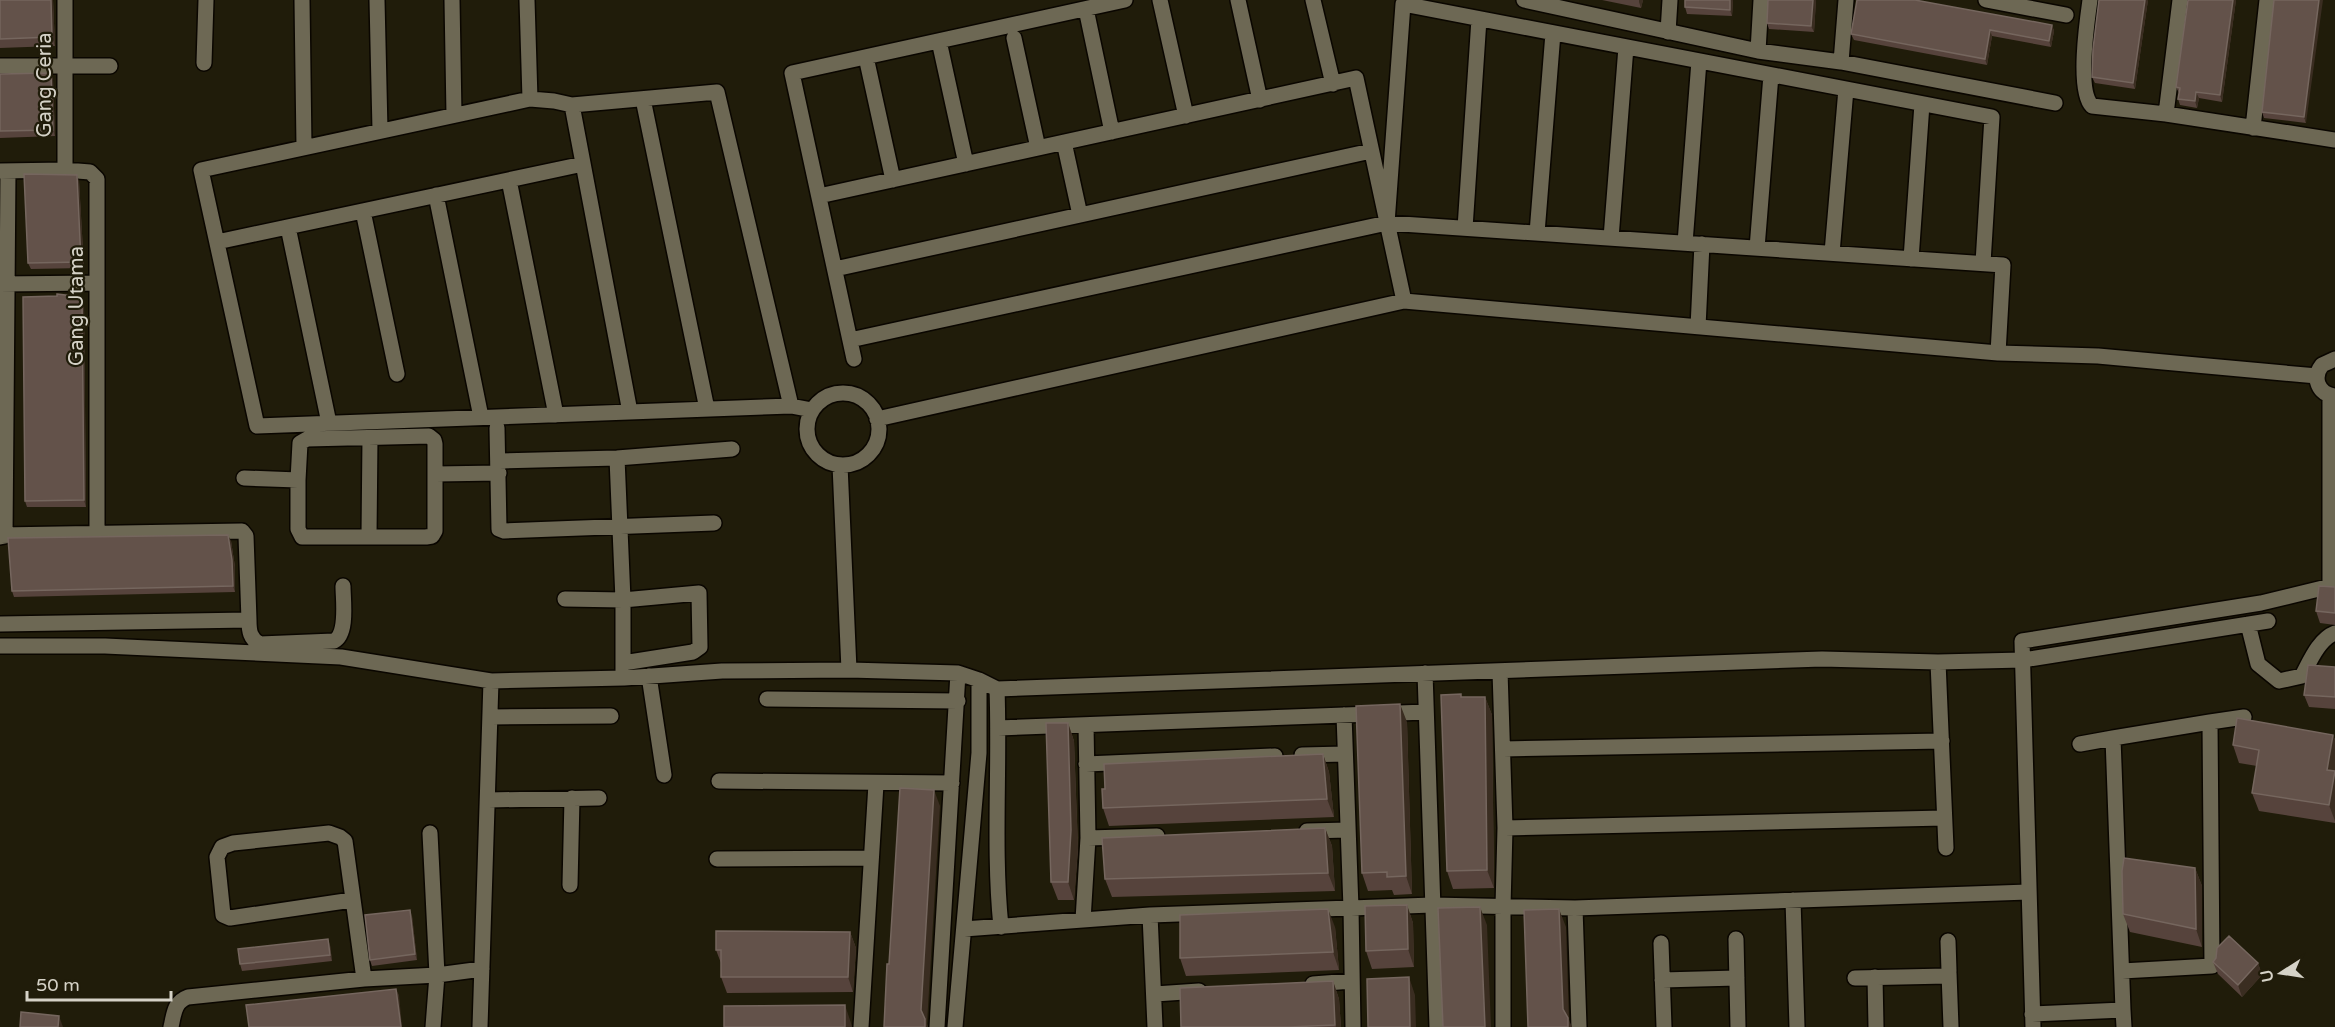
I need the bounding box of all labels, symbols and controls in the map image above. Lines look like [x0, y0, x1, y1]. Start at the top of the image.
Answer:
street label: Gang Ceria [33, 32, 57, 138]
street label: Gang Utama [65, 246, 89, 366]
north arrow [2251, 943, 2311, 1003]
scale bar [27, 964, 171, 1002]
text: U [2256, 968, 2278, 984]
text: 50 m [36, 974, 80, 996]

